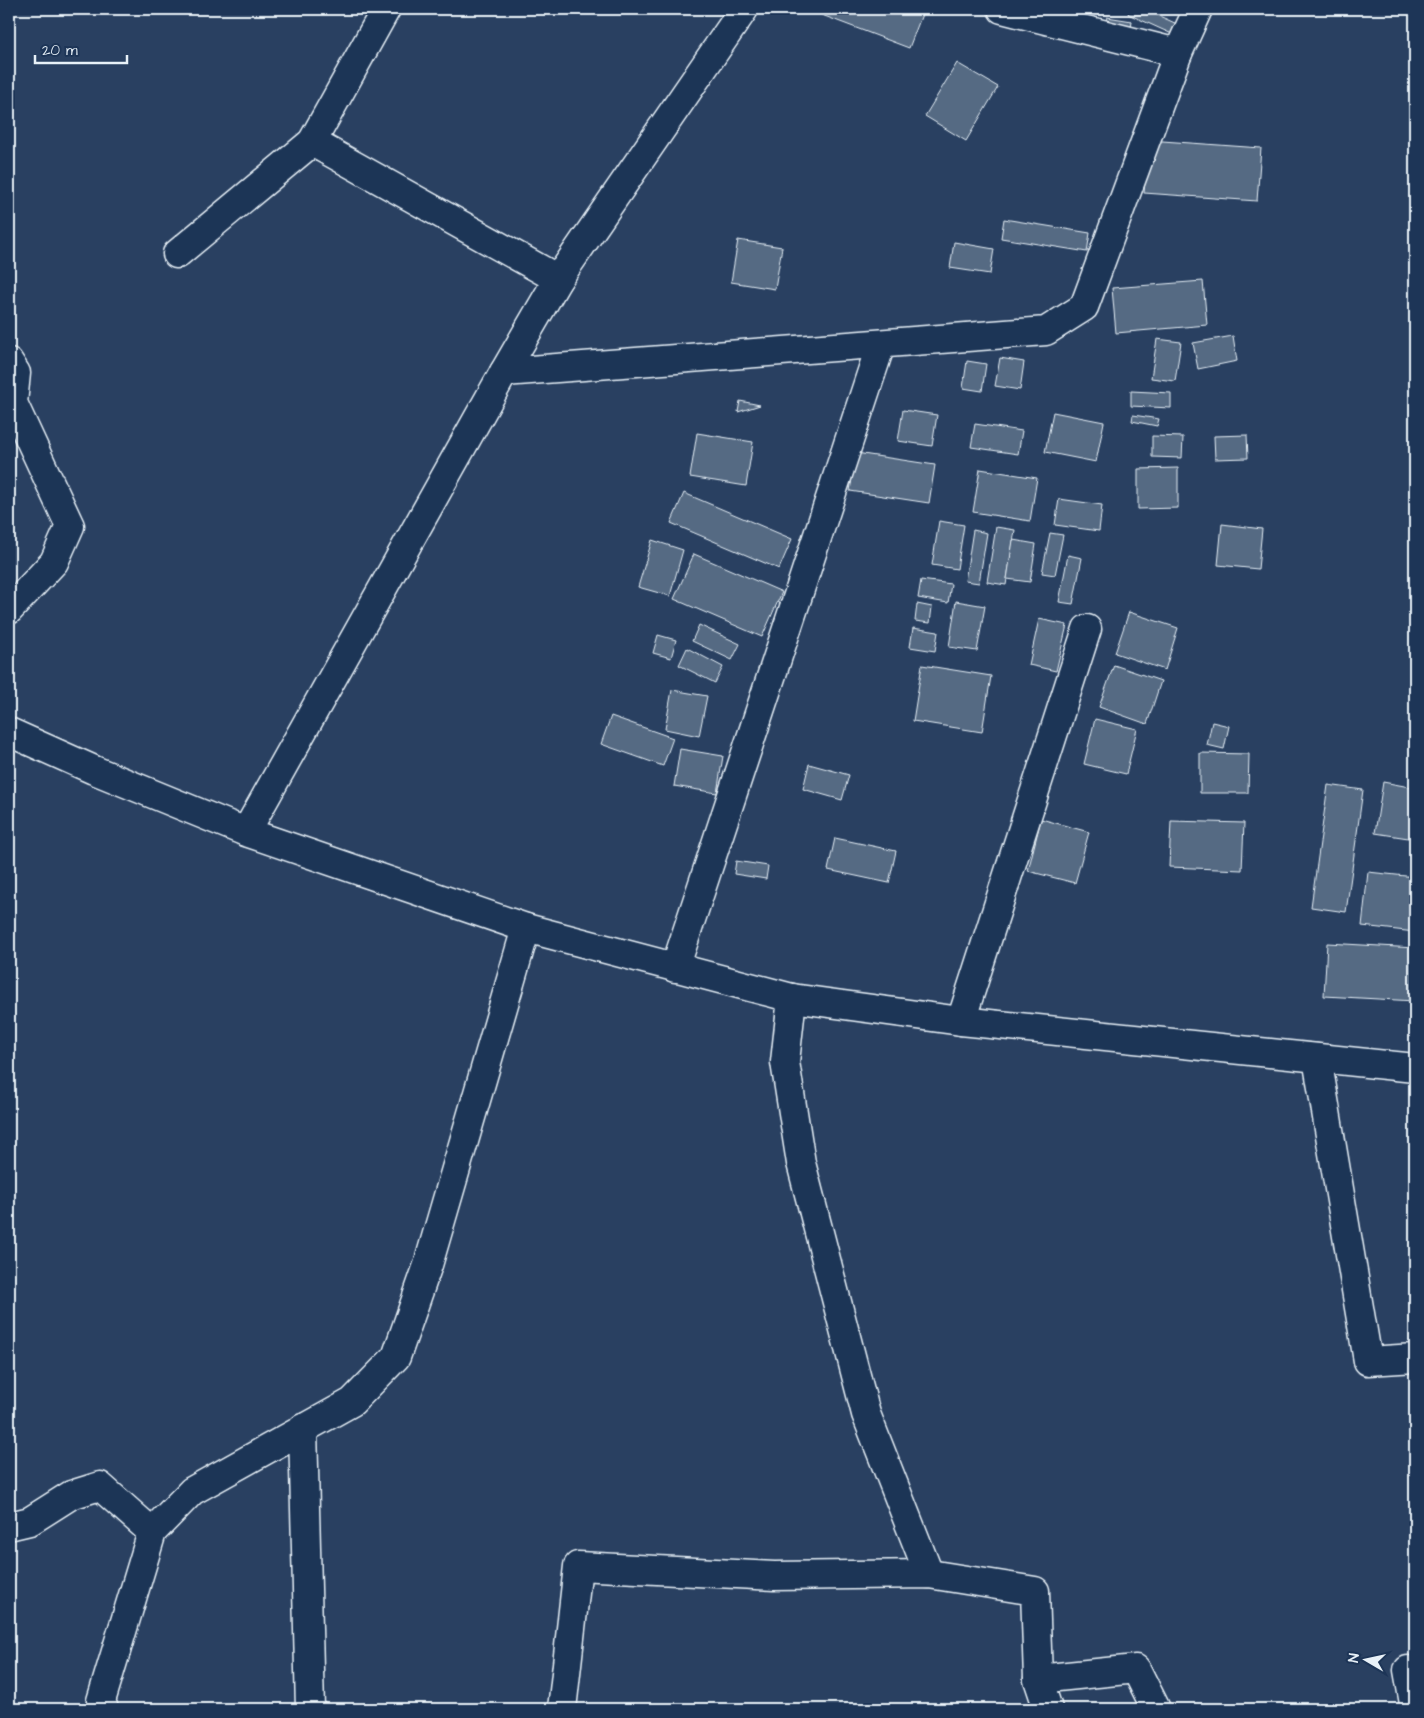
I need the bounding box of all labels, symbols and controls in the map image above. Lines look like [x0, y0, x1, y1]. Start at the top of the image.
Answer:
scale bar [35, 32, 128, 64]
text: 20 m [42, 40, 78, 61]
north arrow [1342, 1636, 1392, 1686]
text: N [1344, 1652, 1365, 1664]

